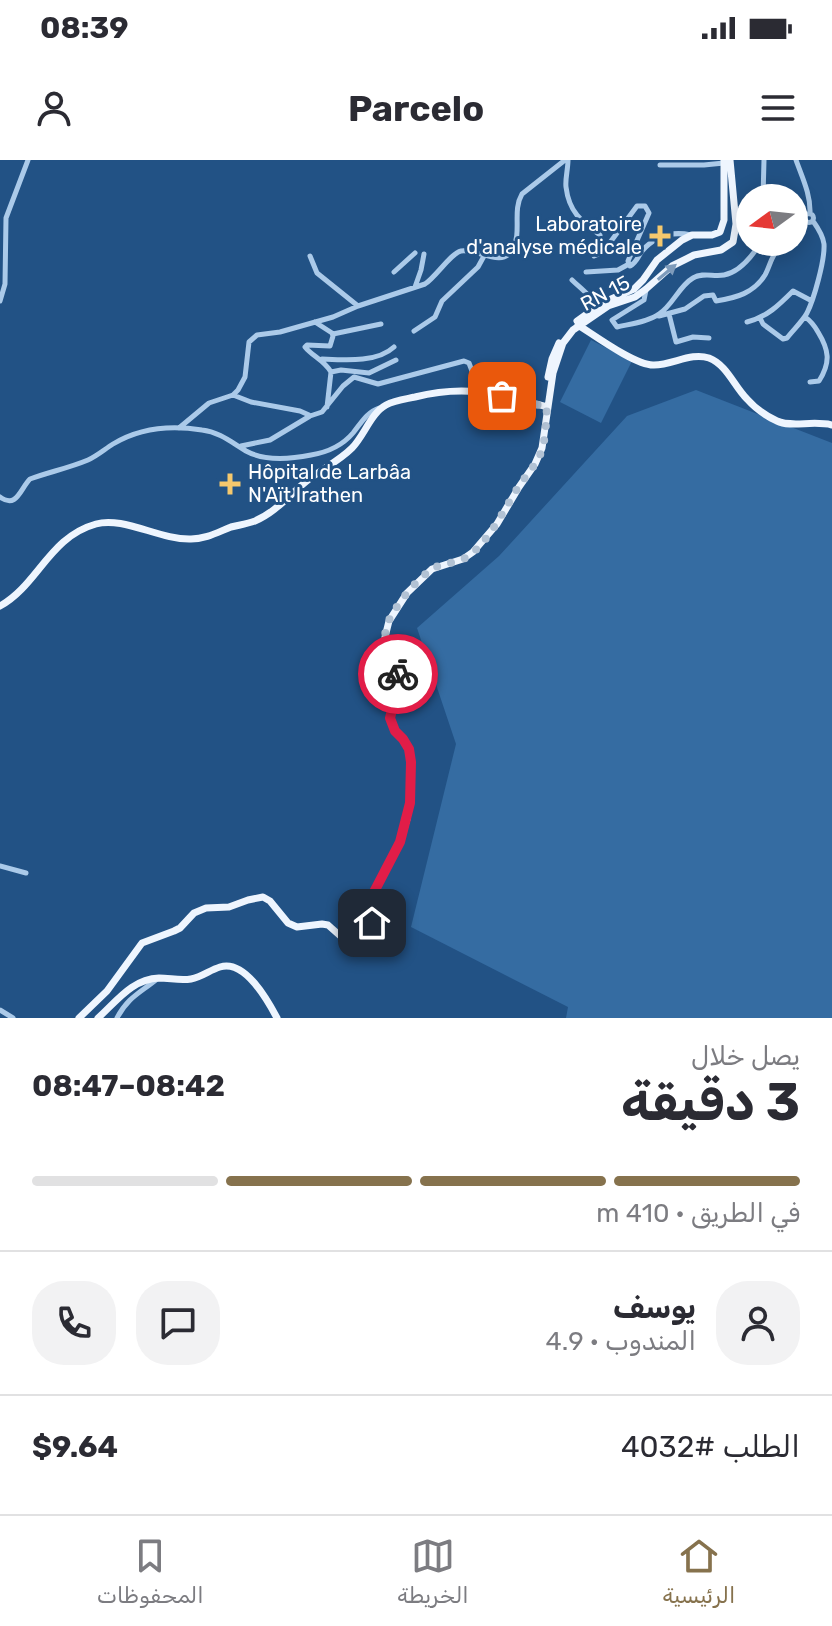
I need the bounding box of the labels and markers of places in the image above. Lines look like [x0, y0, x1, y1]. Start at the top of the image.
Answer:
place label: Laboratoire d'analyse médicale [466, 212, 642, 259]
marker: Laboratoire d'analyse médicale [649, 225, 671, 247]
pin [468, 362, 536, 430]
place label: Hôpital de Larbâa N'Aït Irathen [248, 460, 411, 507]
marker: Hôpital de Larbâa N'Aït Irathen [219, 473, 241, 495]
pin [338, 889, 406, 957]

